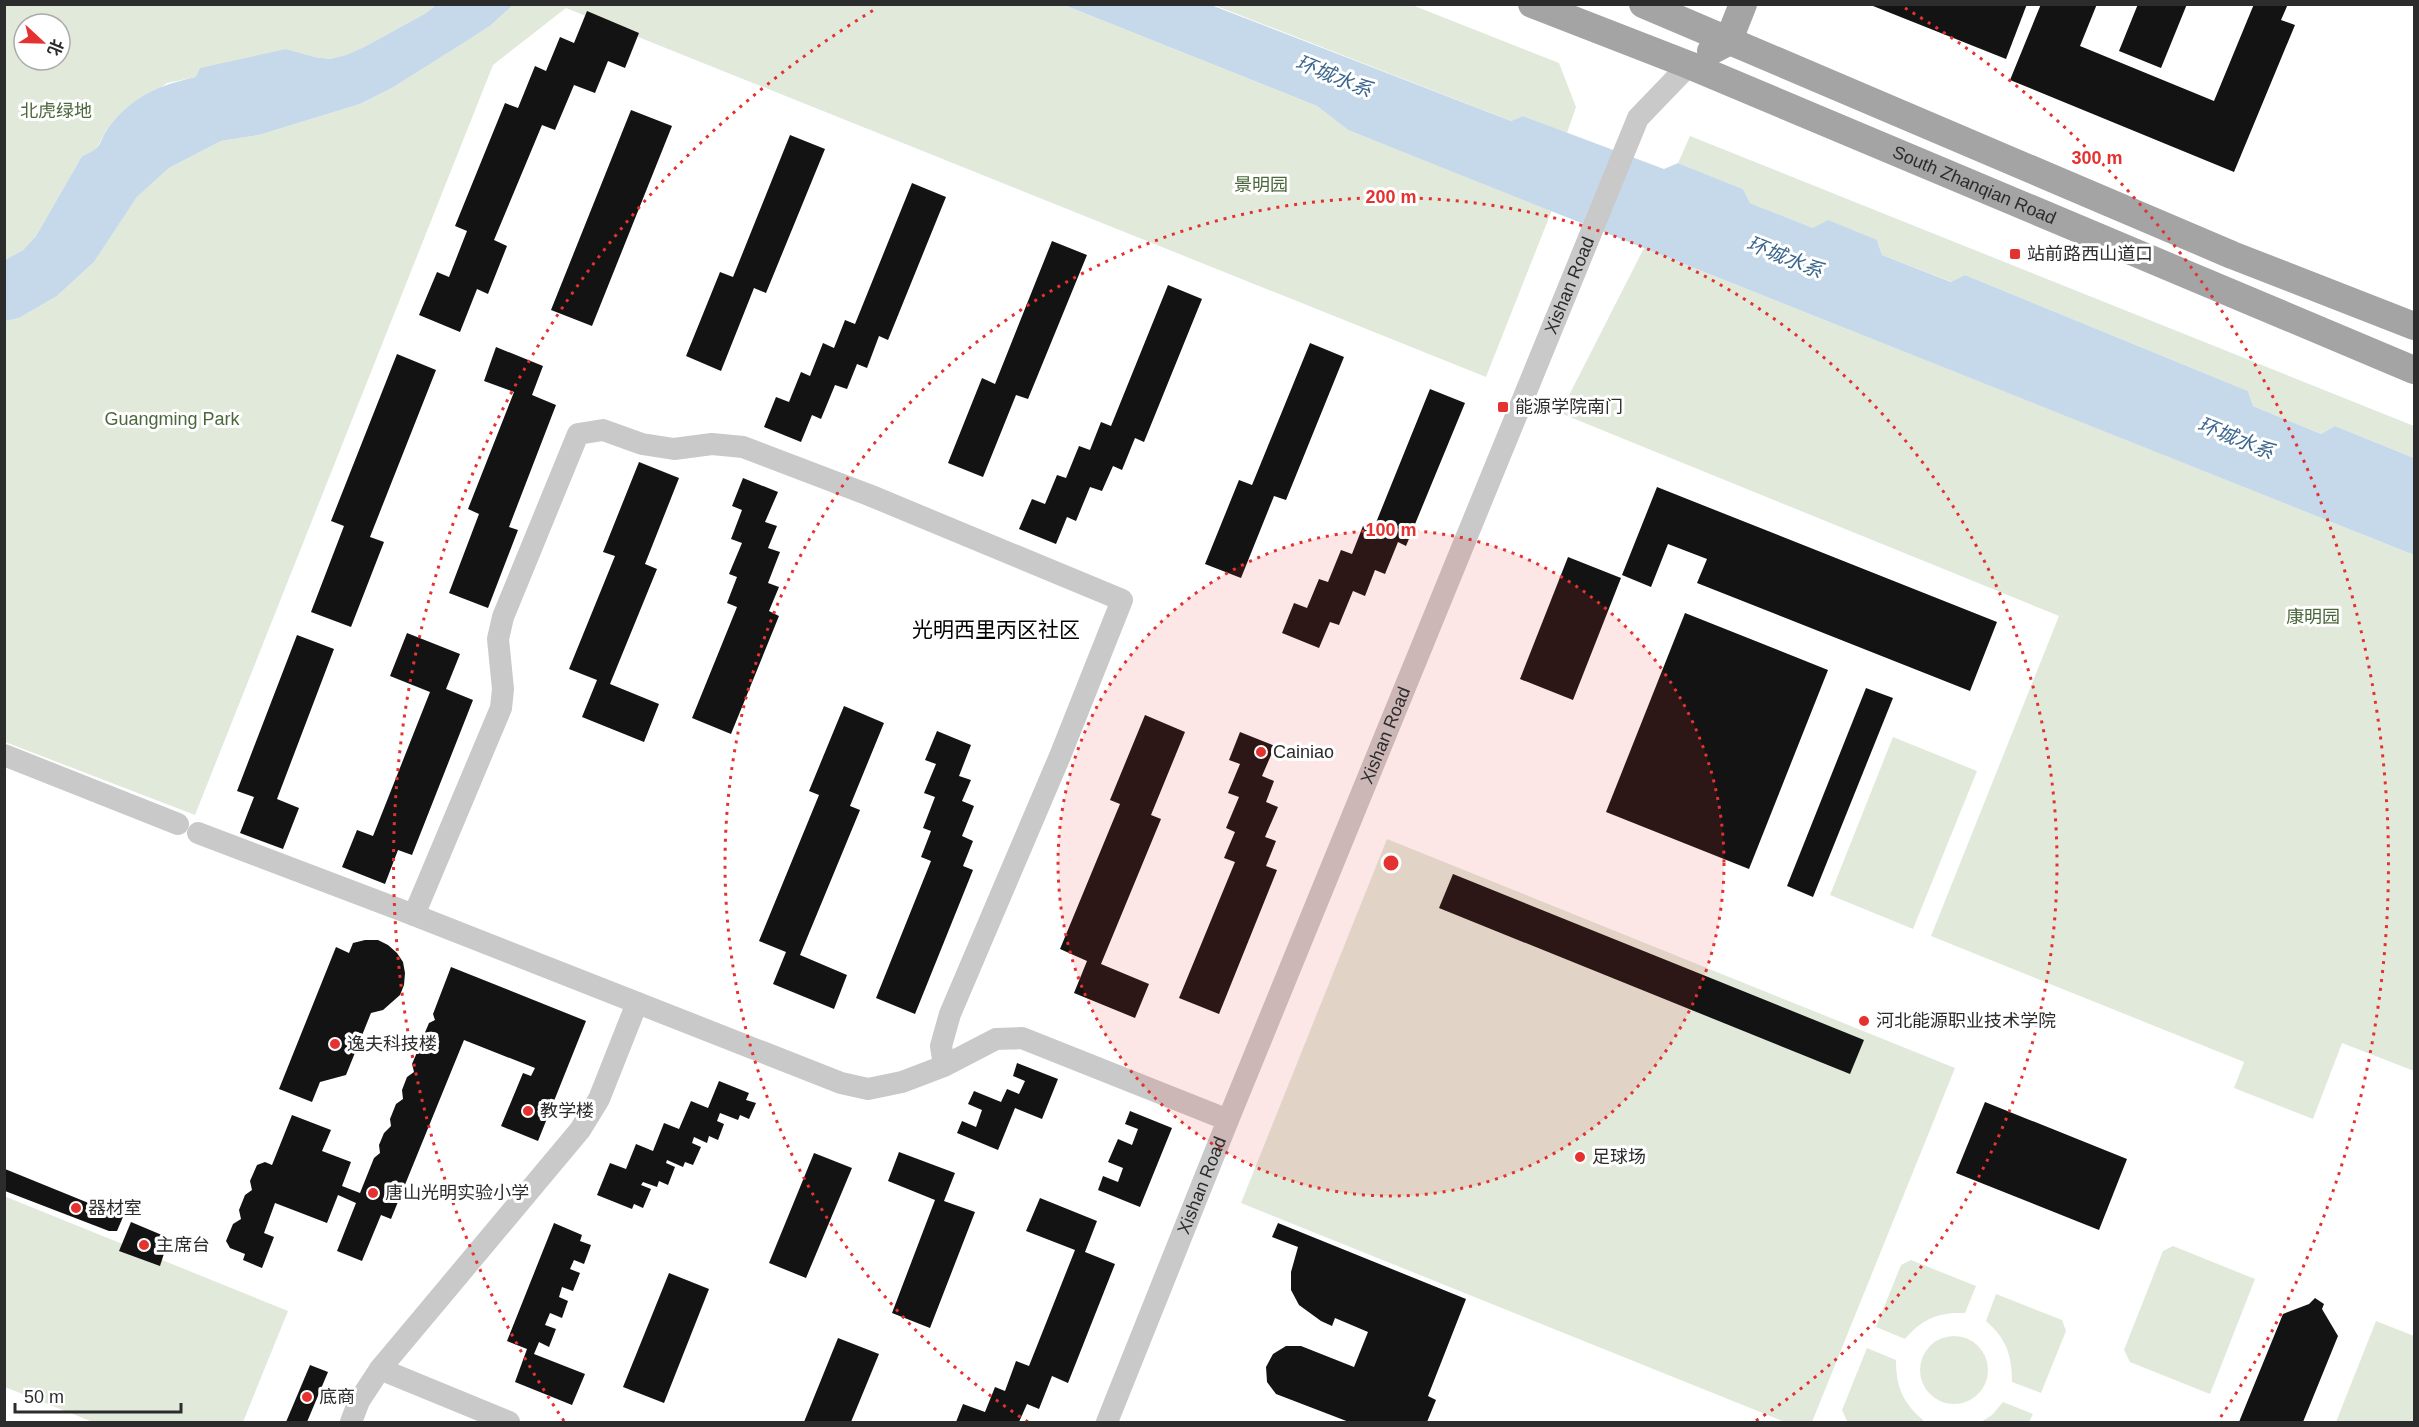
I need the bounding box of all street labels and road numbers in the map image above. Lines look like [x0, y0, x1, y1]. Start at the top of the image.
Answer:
street label: South Zhanqian Road [1890, 142, 2059, 228]
street label: Xishan Road [1541, 234, 1598, 337]
street label: Xishan Road [1357, 684, 1414, 787]
street label: Xishan Road [1173, 1134, 1230, 1237]

